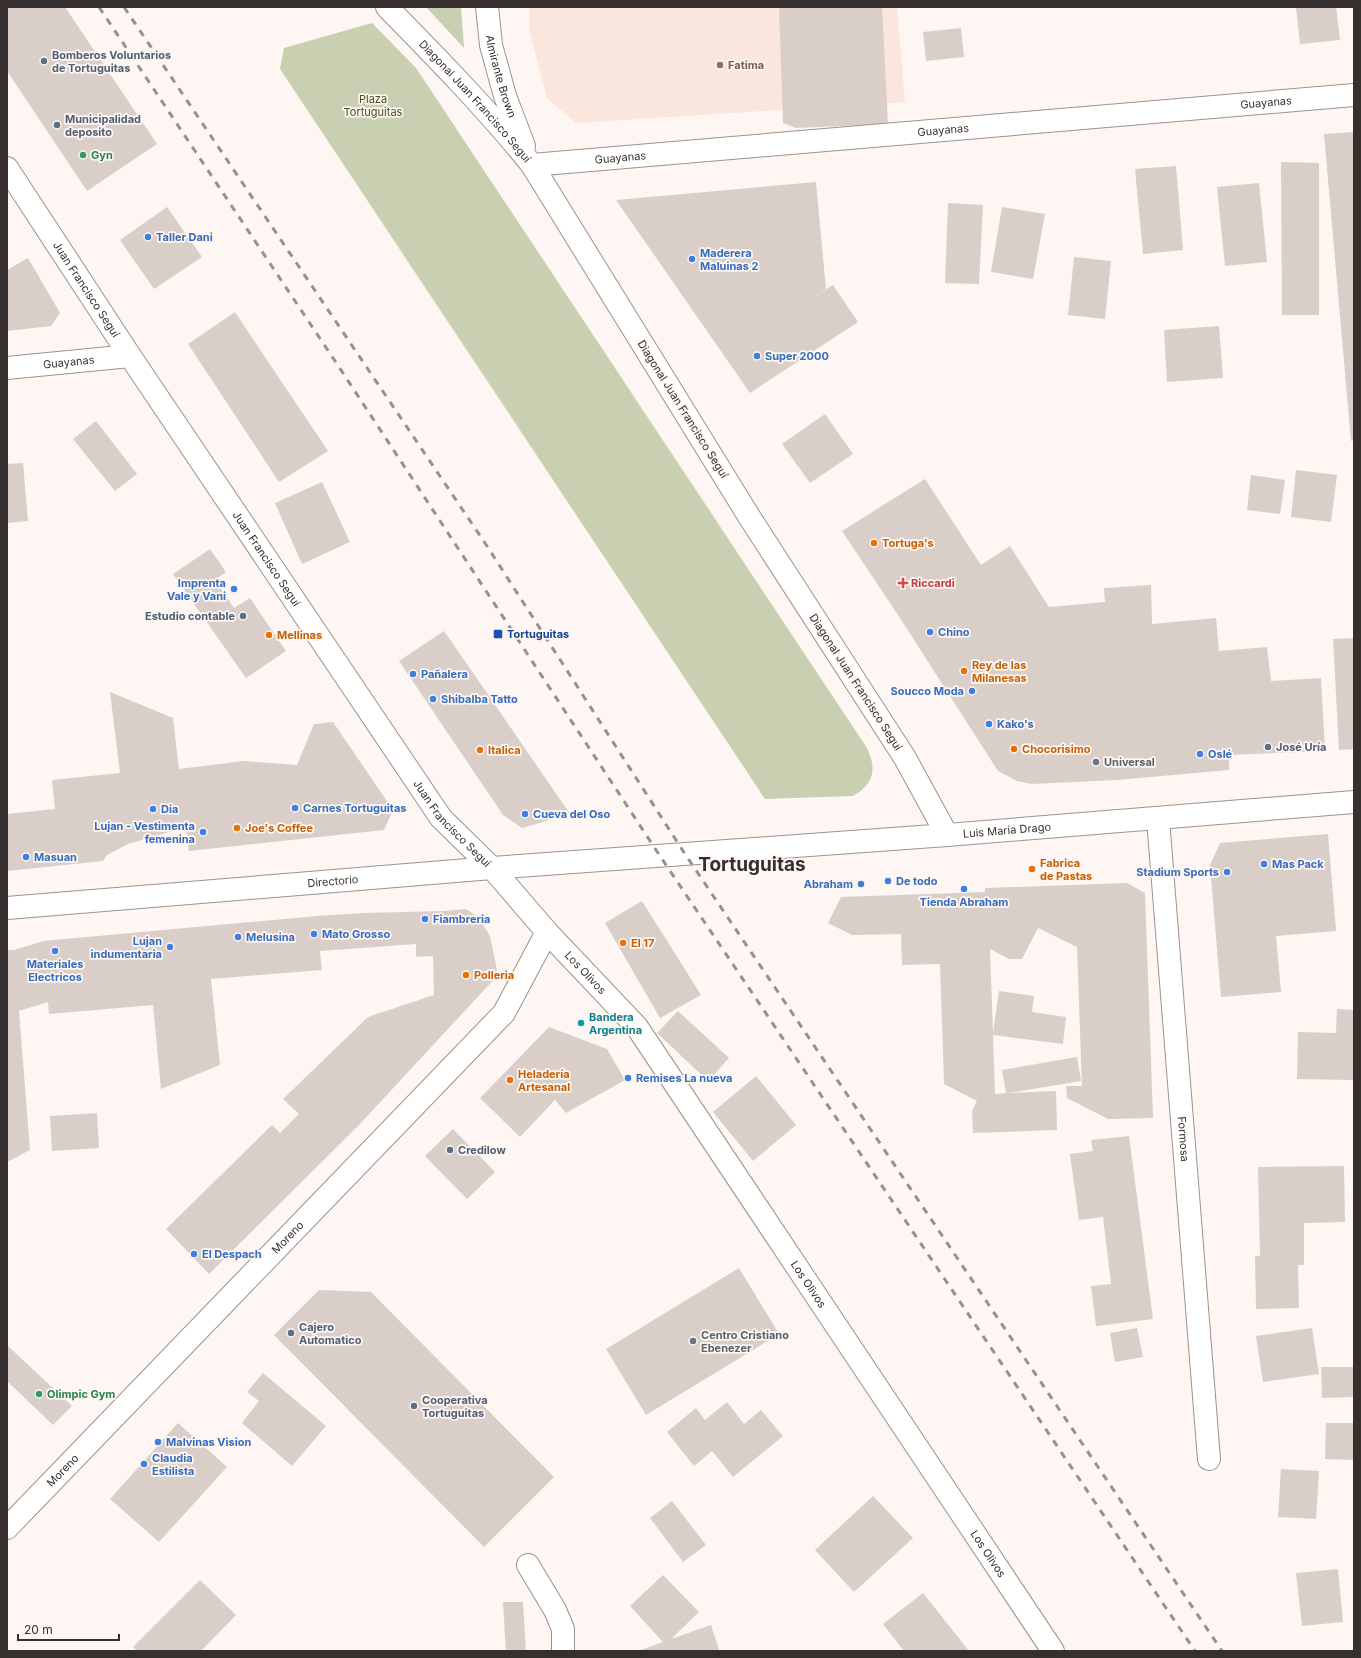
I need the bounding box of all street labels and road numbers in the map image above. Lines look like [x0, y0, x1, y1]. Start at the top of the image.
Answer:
street label: Almirante Brown [483, 34, 520, 120]
street label: Diagonal Juan Francisco Seguí [416, 37, 534, 166]
street label: Guayanas [1240, 93, 1293, 112]
street label: Guayanas [917, 121, 970, 139]
street label: Guayanas [594, 148, 647, 167]
street label: Juan Francisco Seguí [50, 239, 123, 340]
street label: Diagonal Juan Francisco Seguí [635, 337, 732, 481]
street label: Guayanas [42, 352, 95, 371]
street label: Juan Francisco Seguí [229, 508, 304, 609]
street label: Diagonal Juan Francisco Seguí [806, 611, 906, 753]
street label: Juan Francisco Seguí [410, 777, 494, 870]
street label: Luis María Drago [962, 820, 1052, 841]
street label: Directorio [307, 872, 359, 890]
street label: Los Olivos [562, 948, 609, 997]
street label: Formosa [1175, 1116, 1192, 1162]
street label: Moreno [269, 1218, 307, 1257]
street label: Los Olivos [788, 1258, 829, 1311]
street label: Moreno [44, 1451, 82, 1490]
street label: Los Olivos [967, 1527, 1009, 1580]

